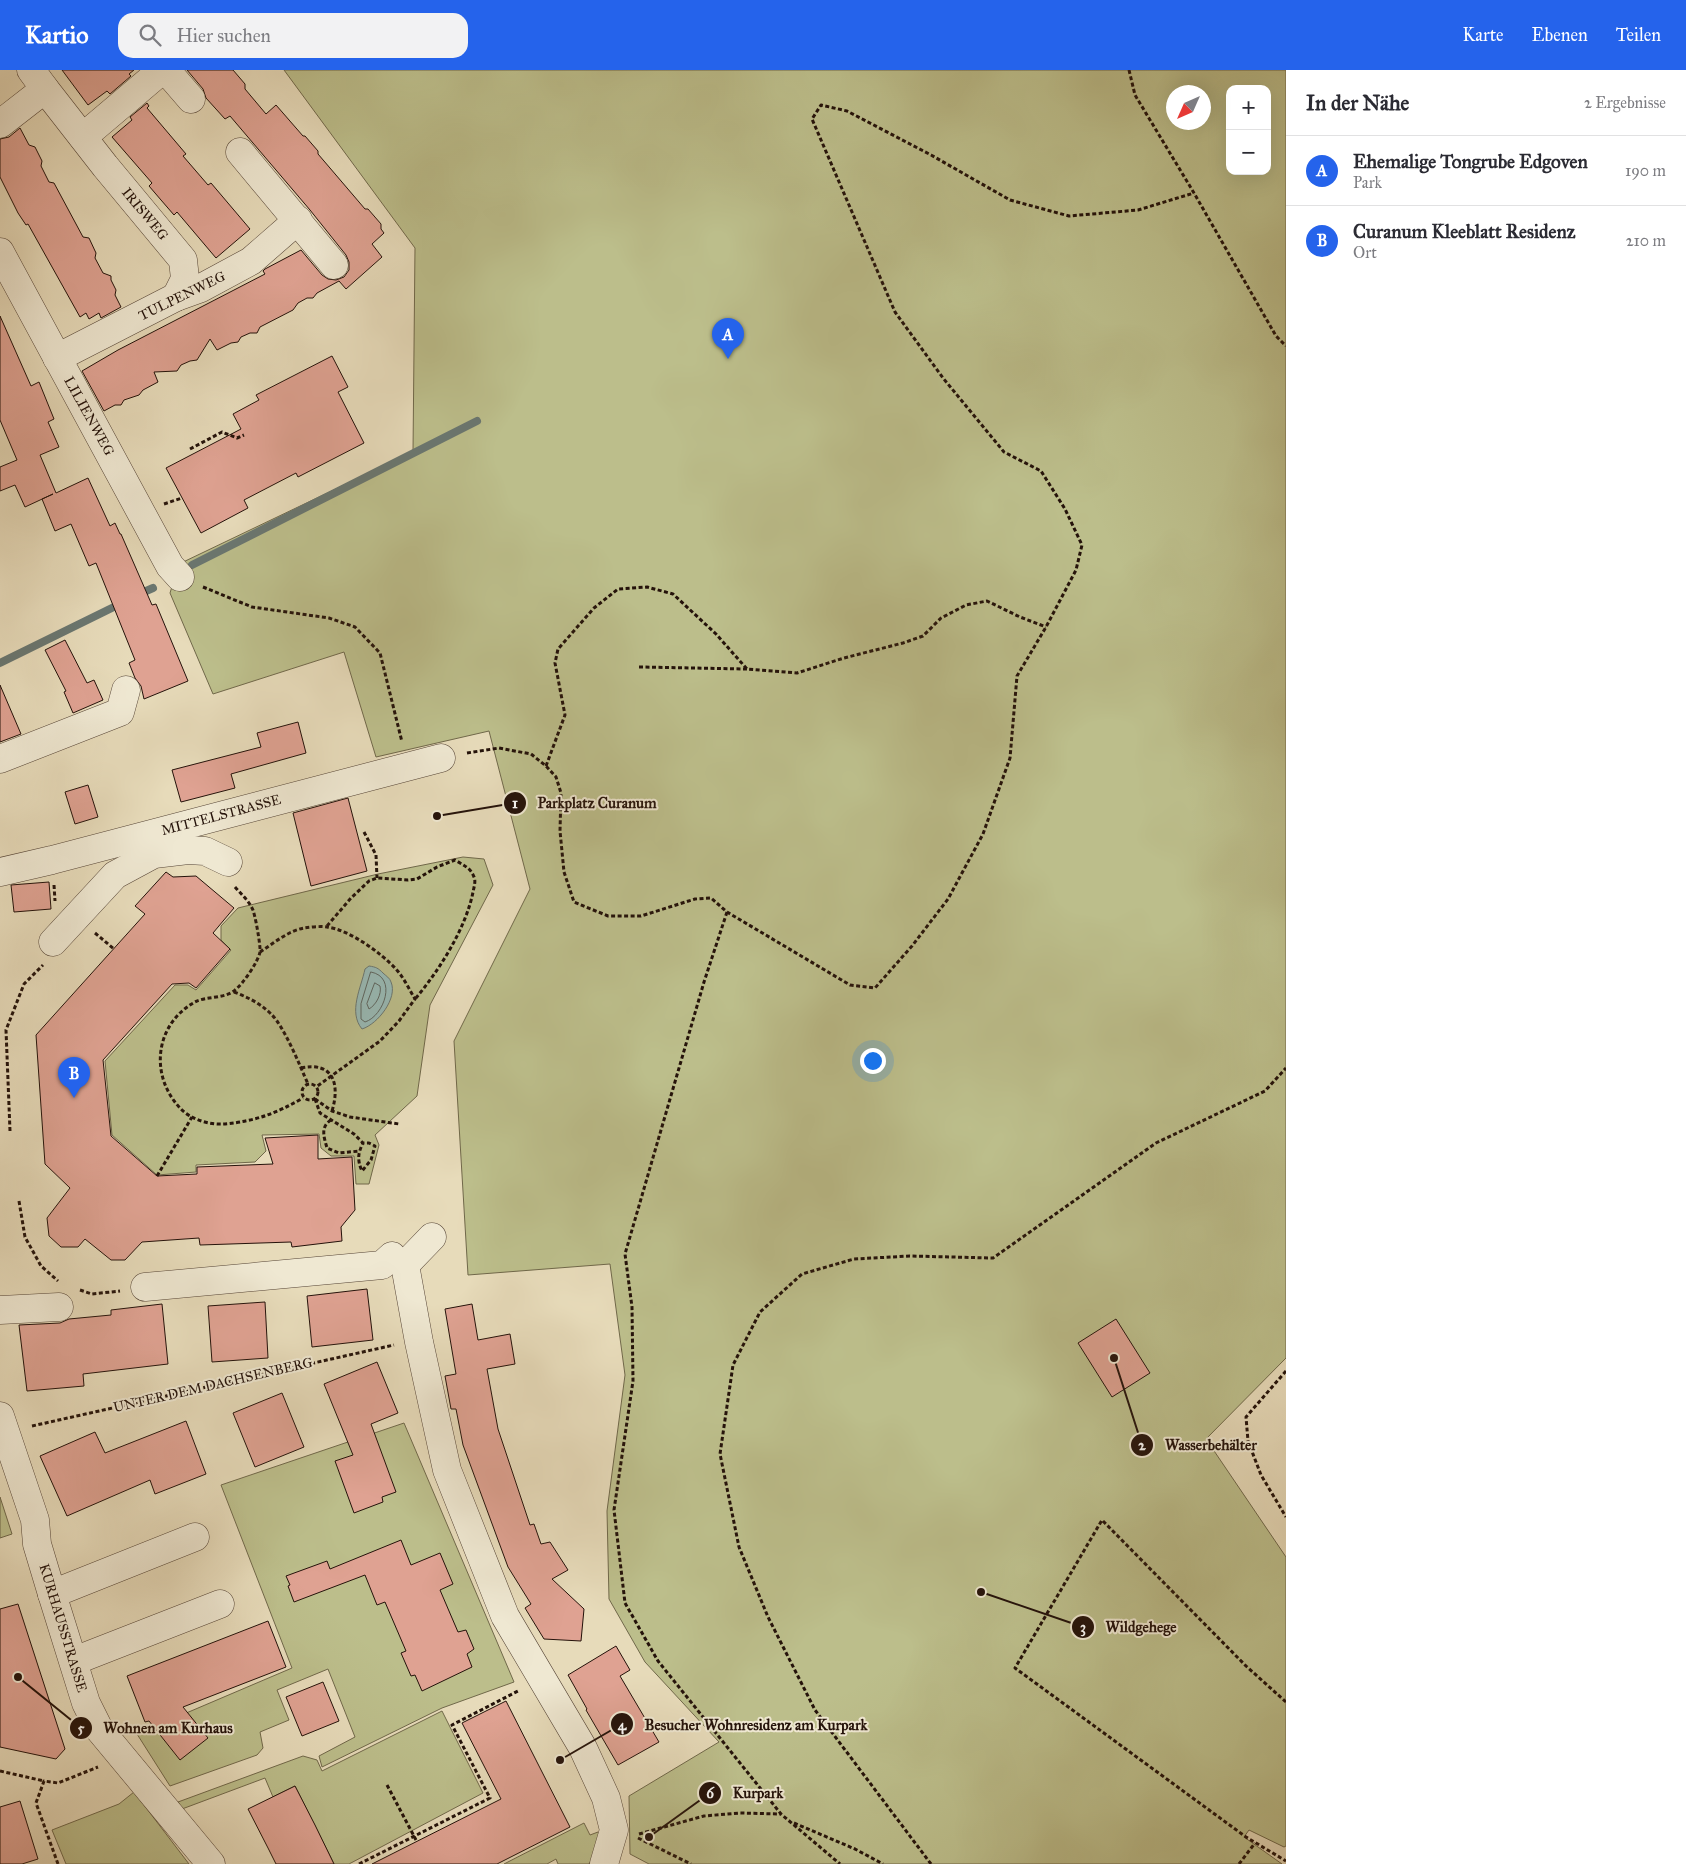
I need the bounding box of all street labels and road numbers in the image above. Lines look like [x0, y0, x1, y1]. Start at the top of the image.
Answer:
street label: IRISWEG [118, 184, 172, 244]
street label: TULPENWEG [136, 268, 228, 324]
street label: LILIENWEG [60, 373, 118, 459]
street label: MITTELSTRASSE [159, 791, 283, 839]
street label: UNTER DEM DACHSENBERG [112, 1354, 314, 1416]
street label: KURHAUSSTRASSE [35, 1562, 91, 1694]

